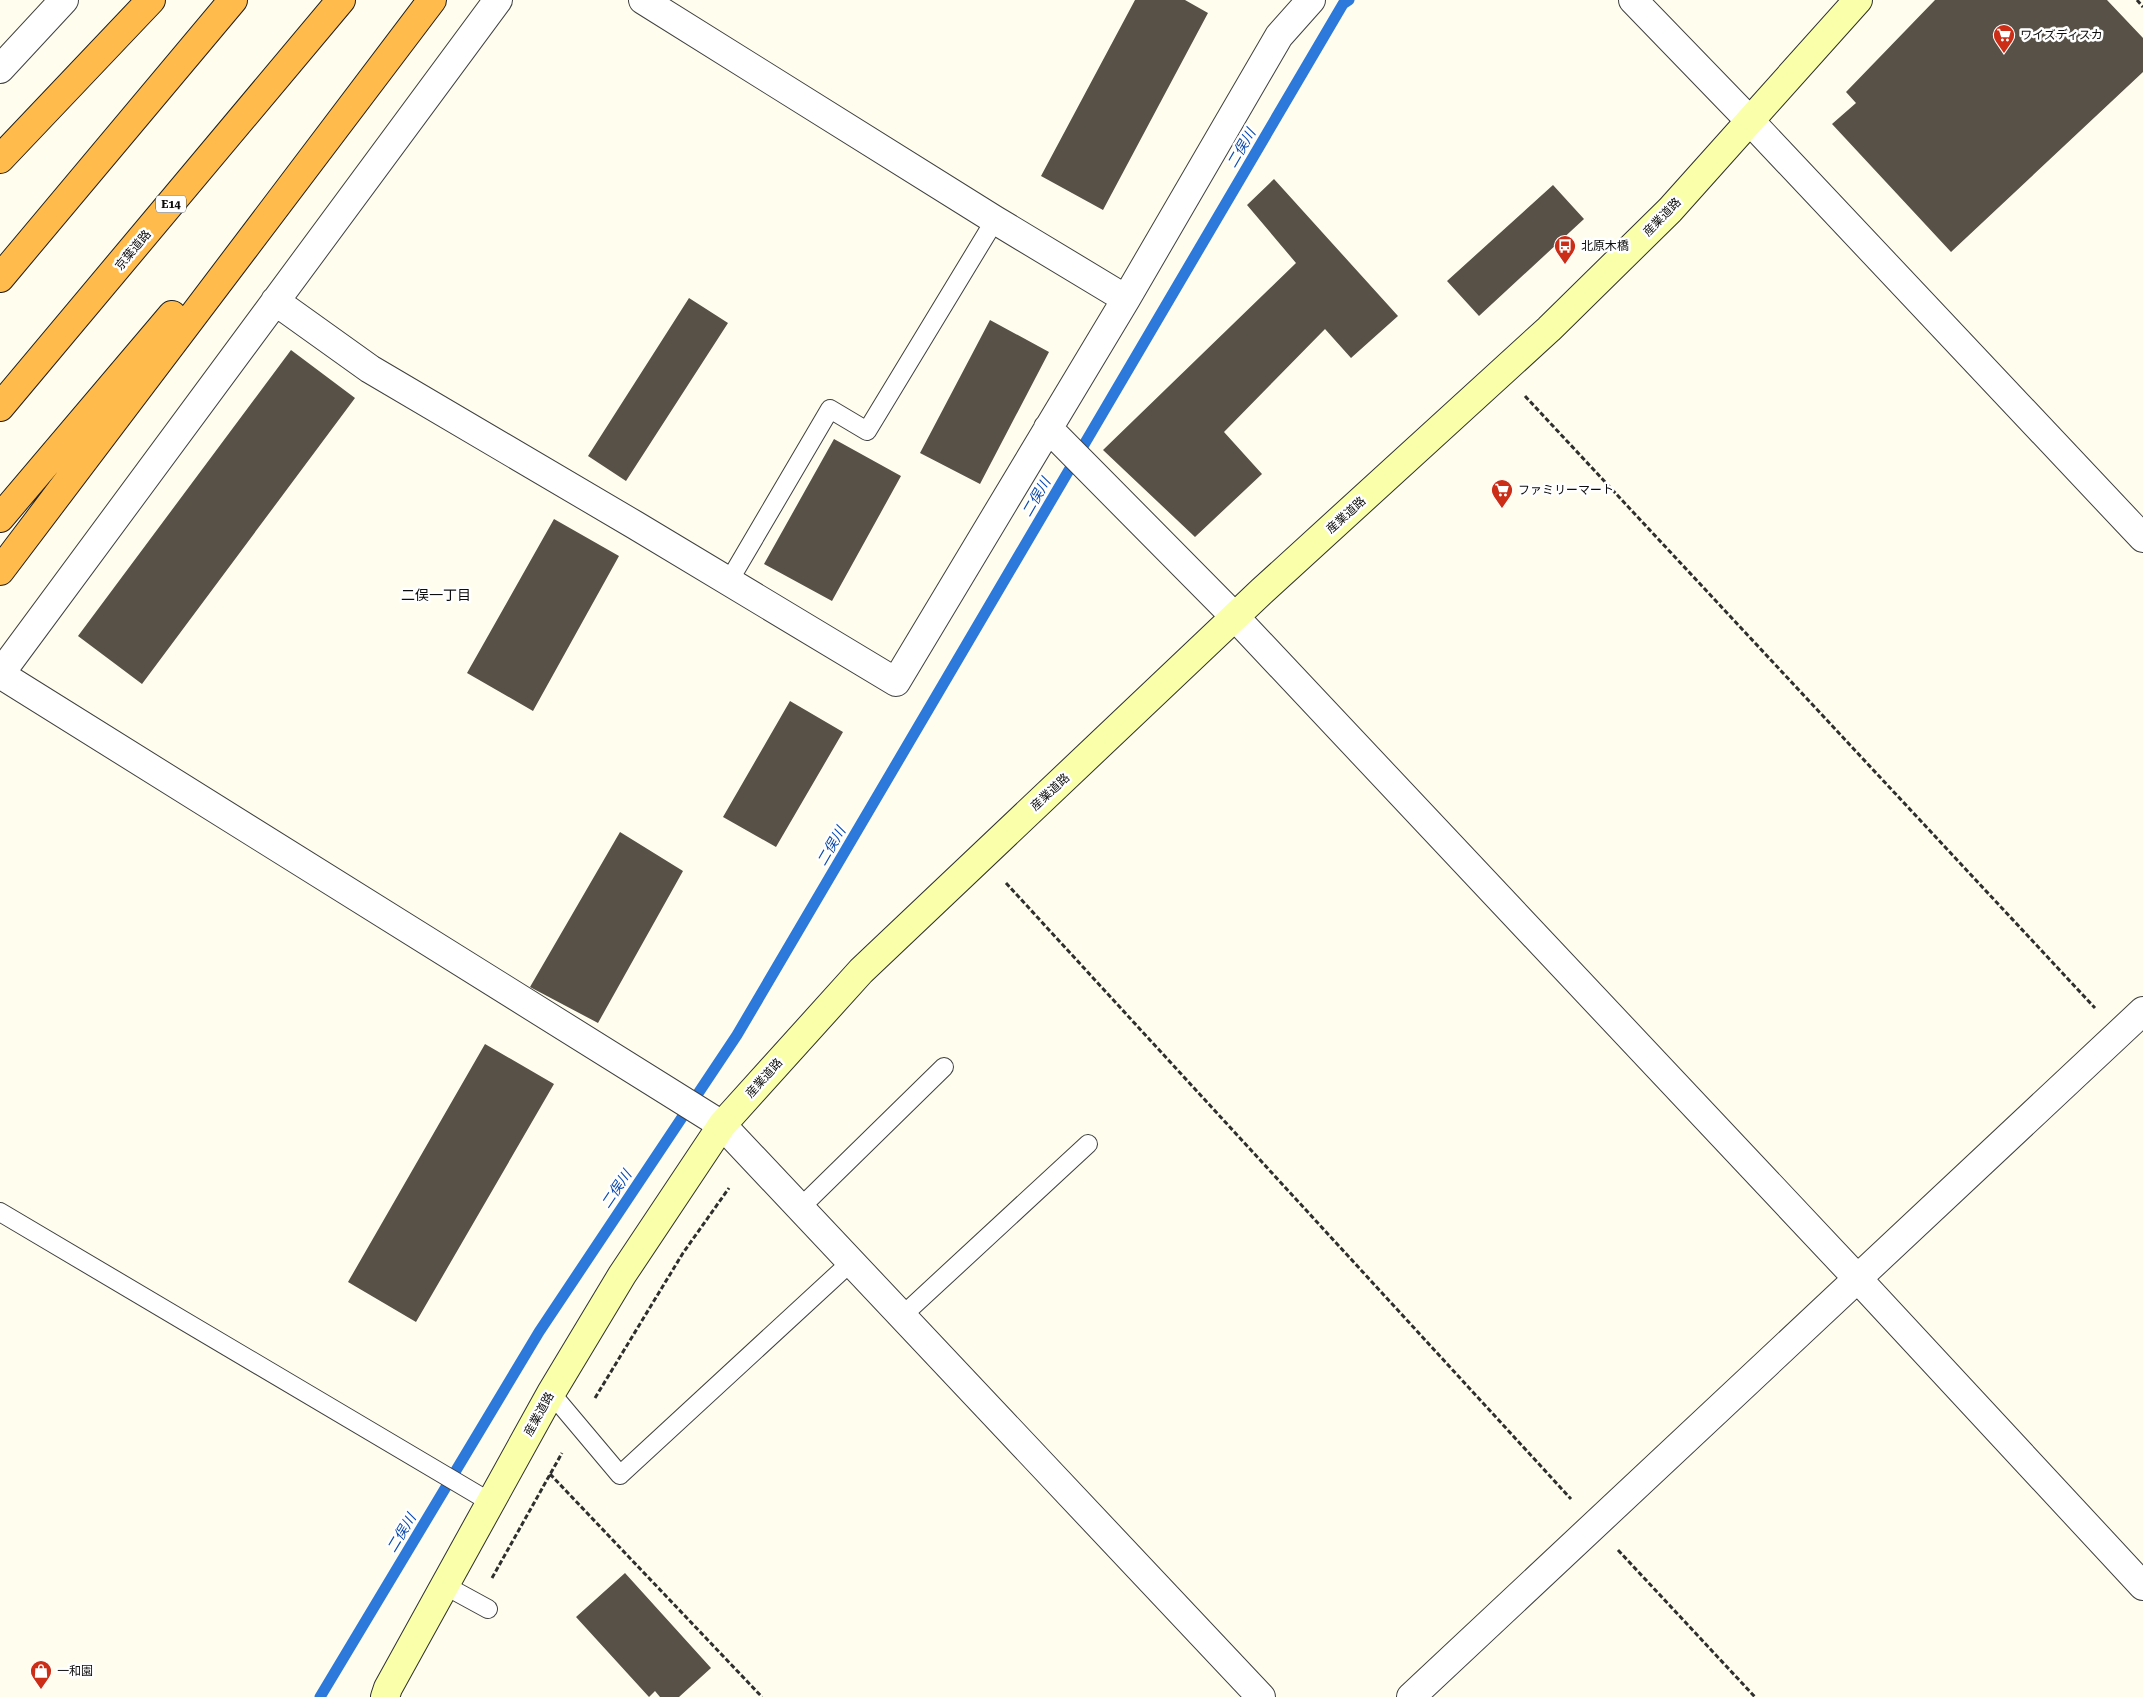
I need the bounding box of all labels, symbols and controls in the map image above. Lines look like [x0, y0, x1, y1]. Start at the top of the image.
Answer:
supermarket icon: ワイズディスカ [1992, 23, 2016, 54]
place label: ワイズディスカ [2020, 28, 2103, 42]
water label: 二俣川 [1224, 124, 1259, 170]
road number: E14 [156, 195, 186, 212]
street label: 産業道路 [1640, 195, 1684, 239]
street label: 京葉道路 [112, 227, 154, 273]
bus stop icon: 北原木橋 [1553, 234, 1577, 265]
place label: 北原木橋 [1581, 239, 1629, 253]
water label: 二俣川 [1019, 473, 1054, 519]
supermarket icon: ファミリーマート [1490, 478, 1514, 509]
place label: ファミリーマート [1518, 483, 1614, 497]
street label: 産業道路 [1323, 494, 1369, 536]
district label: 二俣一丁目 [401, 587, 471, 603]
street label: 産業道路 [1028, 771, 1072, 813]
water label: 二俣川 [814, 822, 849, 868]
street label: 産業道路 [743, 1055, 785, 1101]
water label: 二俣川 [598, 1165, 635, 1211]
street label: 産業道路 [521, 1390, 557, 1438]
water label: 二俣川 [383, 1509, 420, 1555]
shop icon: 一和園 [29, 1659, 53, 1690]
place label: 一和園 [57, 1664, 93, 1678]

